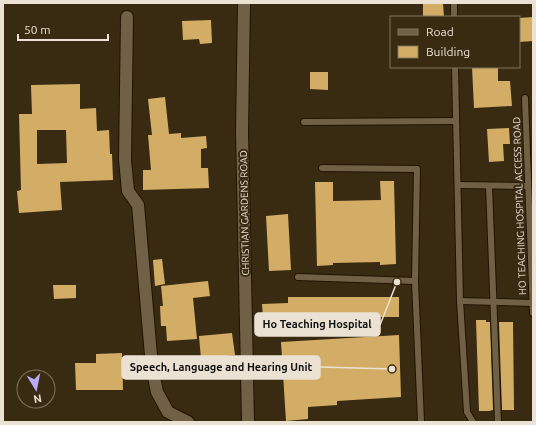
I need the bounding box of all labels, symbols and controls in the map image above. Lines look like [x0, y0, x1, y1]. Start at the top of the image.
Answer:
scale bar [18, 16, 108, 42]
legend [390, 16, 520, 68]
text: 50 m [24, 23, 51, 36]
text: Road [426, 25, 454, 38]
text: Building [426, 45, 470, 58]
street label: HO TEACHING HOSPITAL ACCESS ROAD [511, 117, 528, 295]
street label: CHRISTIAN GARDENS ROAD [238, 150, 251, 276]
callout: Ho Teaching Hospital [255, 313, 380, 336]
text: Ho Teaching Hospital [262, 318, 372, 330]
callout: Speech, Language and Hearing Unit [122, 356, 320, 379]
text: Speech, Language and Hearing Unit [130, 361, 312, 373]
north arrow [16, 369, 56, 409]
text: N [33, 392, 43, 405]

